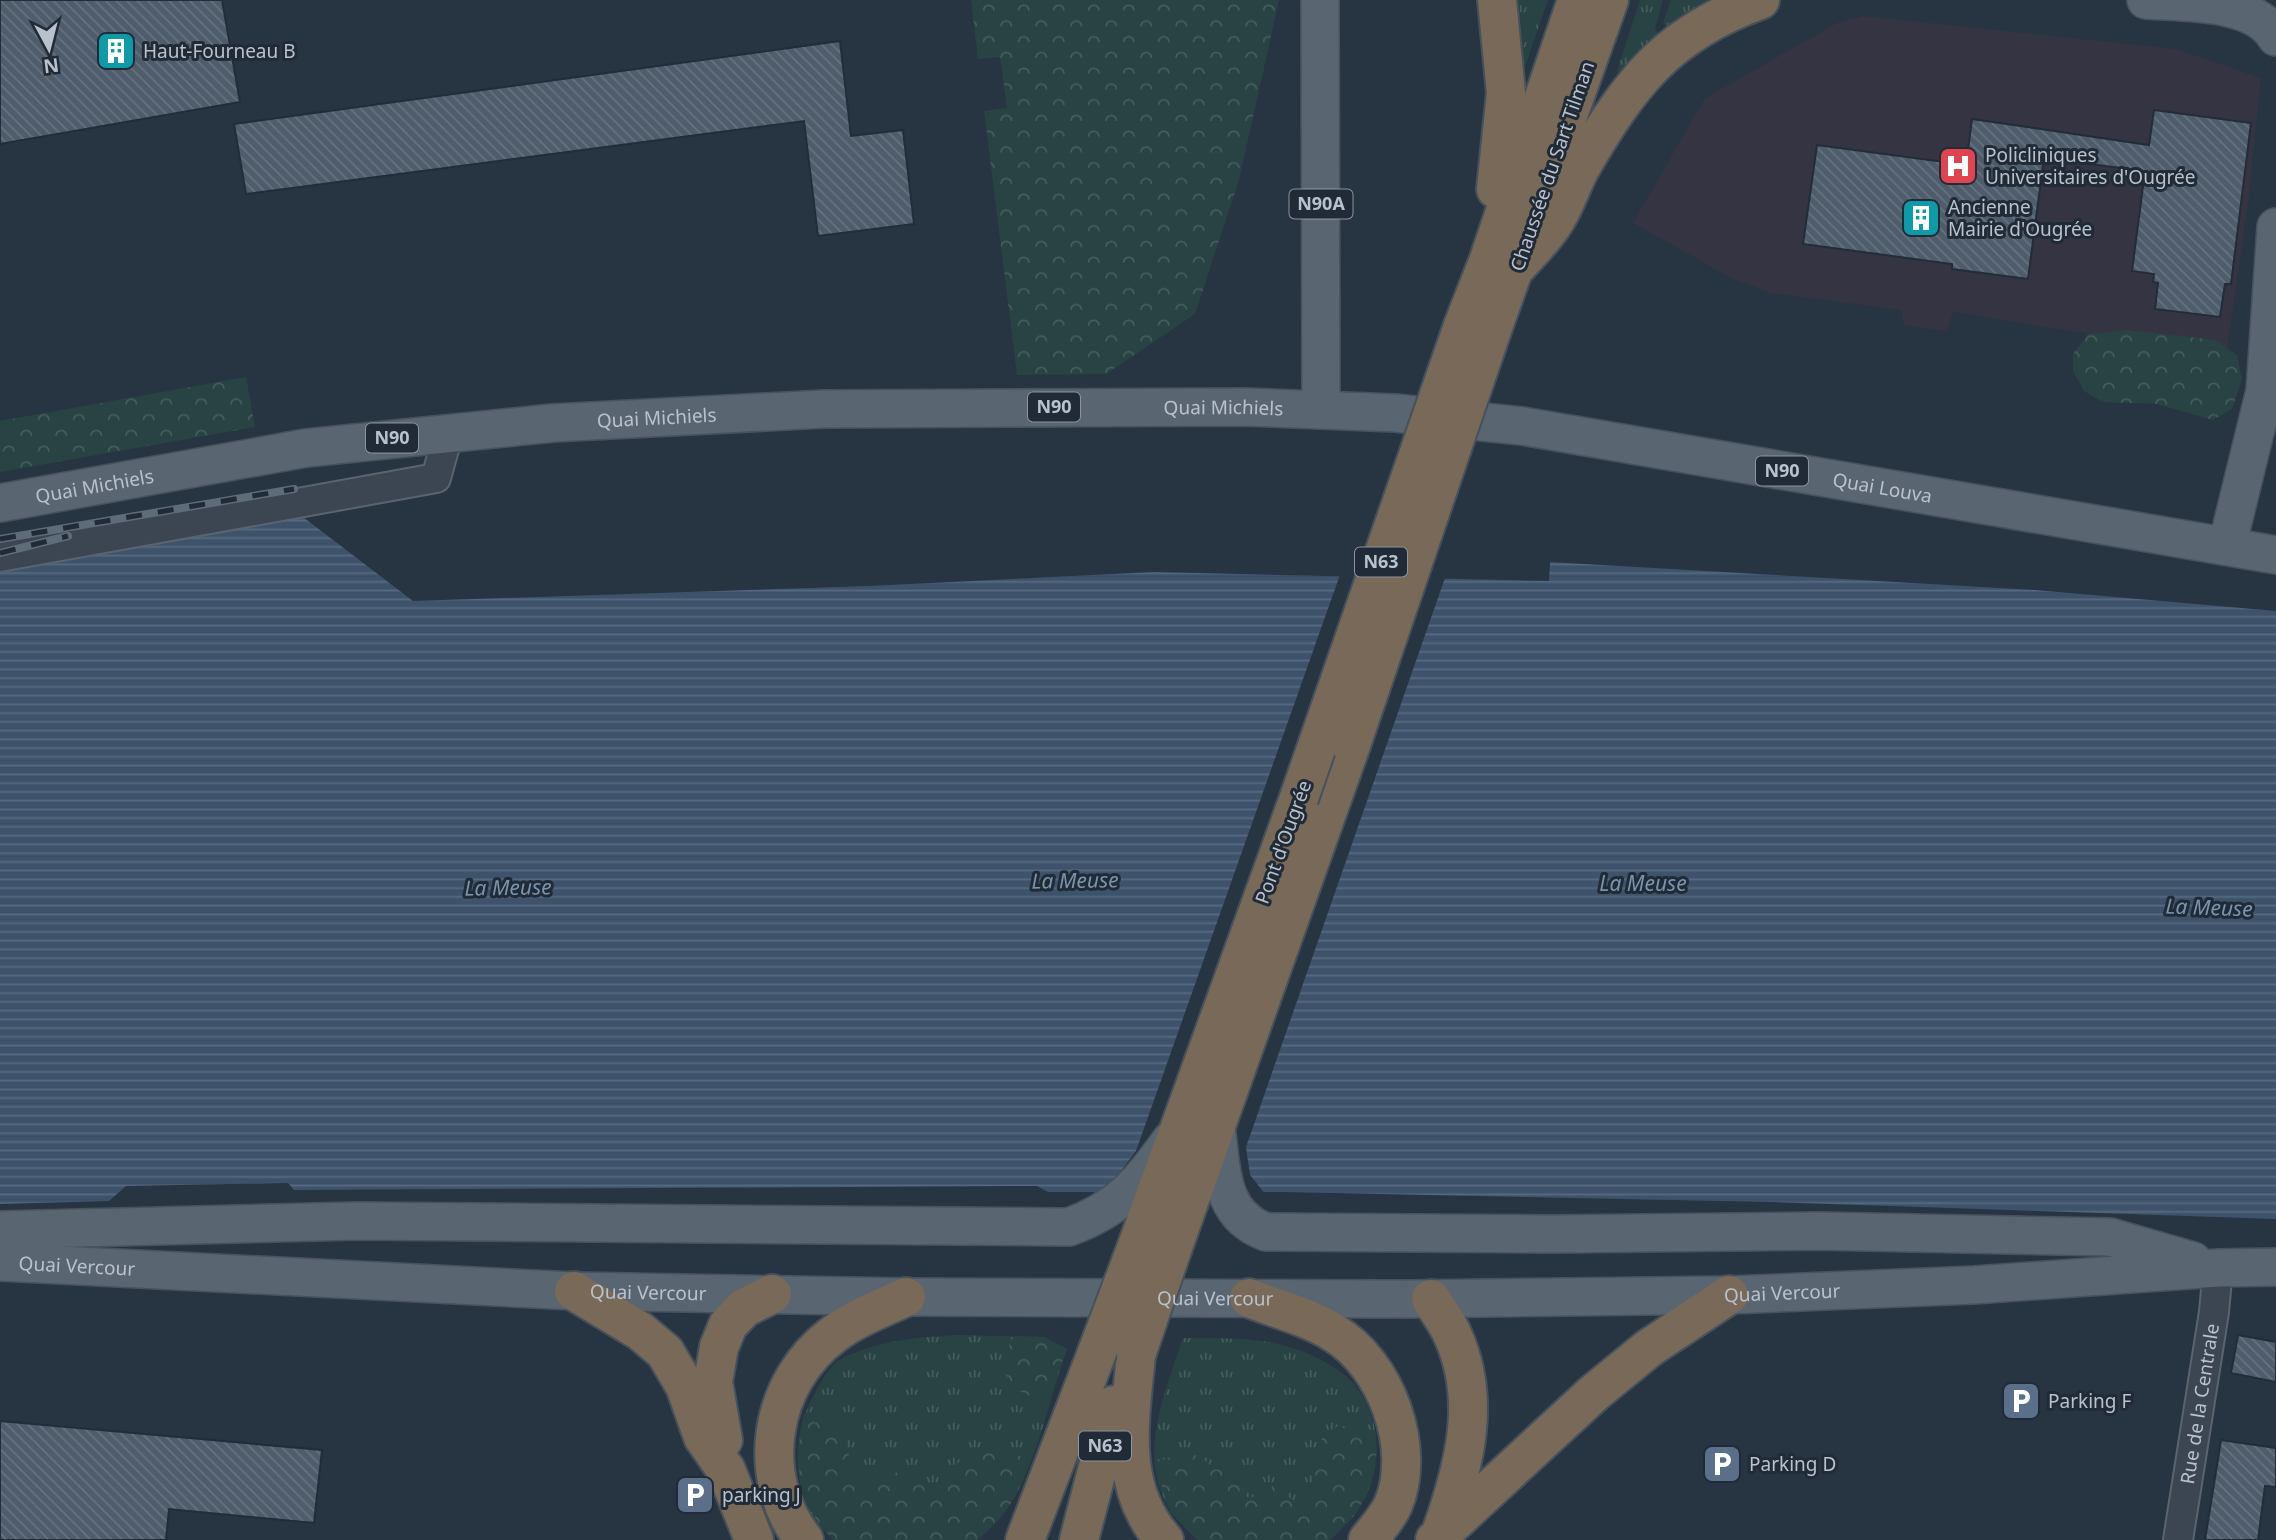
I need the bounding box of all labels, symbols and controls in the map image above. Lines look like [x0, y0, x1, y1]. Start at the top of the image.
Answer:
north arrow [14, 14, 84, 84]
building icon: Haut-Fourneau B [95, 30, 137, 72]
place label: Haut-Fourneau B [143, 38, 296, 64]
text: N [42, 52, 60, 80]
street label: Chaussée du Sart Tilman [1504, 58, 1600, 274]
place label: Policliniques Universitaires d'Ougrée [1985, 142, 2196, 190]
hospital icon: Policliniques Universitaires d'Ougrée [1937, 145, 1979, 187]
road number: N90A [1290, 190, 1352, 218]
place label: Ancienne Mairie d'Ougrée [1948, 194, 2092, 242]
building icon: Ancienne Mairie d'Ougrée [1900, 197, 1942, 239]
road number: N90 [1028, 393, 1080, 422]
street label: Quai Michiels [1164, 394, 1284, 422]
street label: Quai Michiels [596, 402, 717, 434]
road number: N90 [366, 424, 418, 452]
road number: N90 [1756, 457, 1808, 486]
street label: Quai Michiels [33, 463, 156, 509]
street label: Quai Louva [1831, 466, 1934, 509]
road number: N63 [1355, 548, 1407, 576]
street label: Pont d'Ougrée [1249, 777, 1317, 907]
water label: La Meuse [1031, 865, 1119, 895]
water label: La Meuse [1599, 869, 1687, 897]
water label: La Meuse [464, 872, 552, 902]
water label: La Meuse [2165, 891, 2253, 923]
street label: Quai Vercour [18, 1250, 136, 1282]
street label: Quai Vercour [1723, 1277, 1841, 1308]
street label: Quai Vercour [590, 1278, 707, 1306]
street label: Quai Vercour [1157, 1285, 1274, 1311]
street label: Rue de la Centrale [2174, 1322, 2225, 1486]
parking icon: Parking F [2000, 1380, 2042, 1422]
place label: Parking F [2048, 1388, 2131, 1414]
road number: N63 [1079, 1432, 1131, 1461]
parking icon: Parking D [1701, 1443, 1743, 1485]
place label: Parking D [1749, 1451, 1836, 1477]
parking icon: parking J [674, 1474, 716, 1516]
place label: parking J [722, 1482, 801, 1508]

